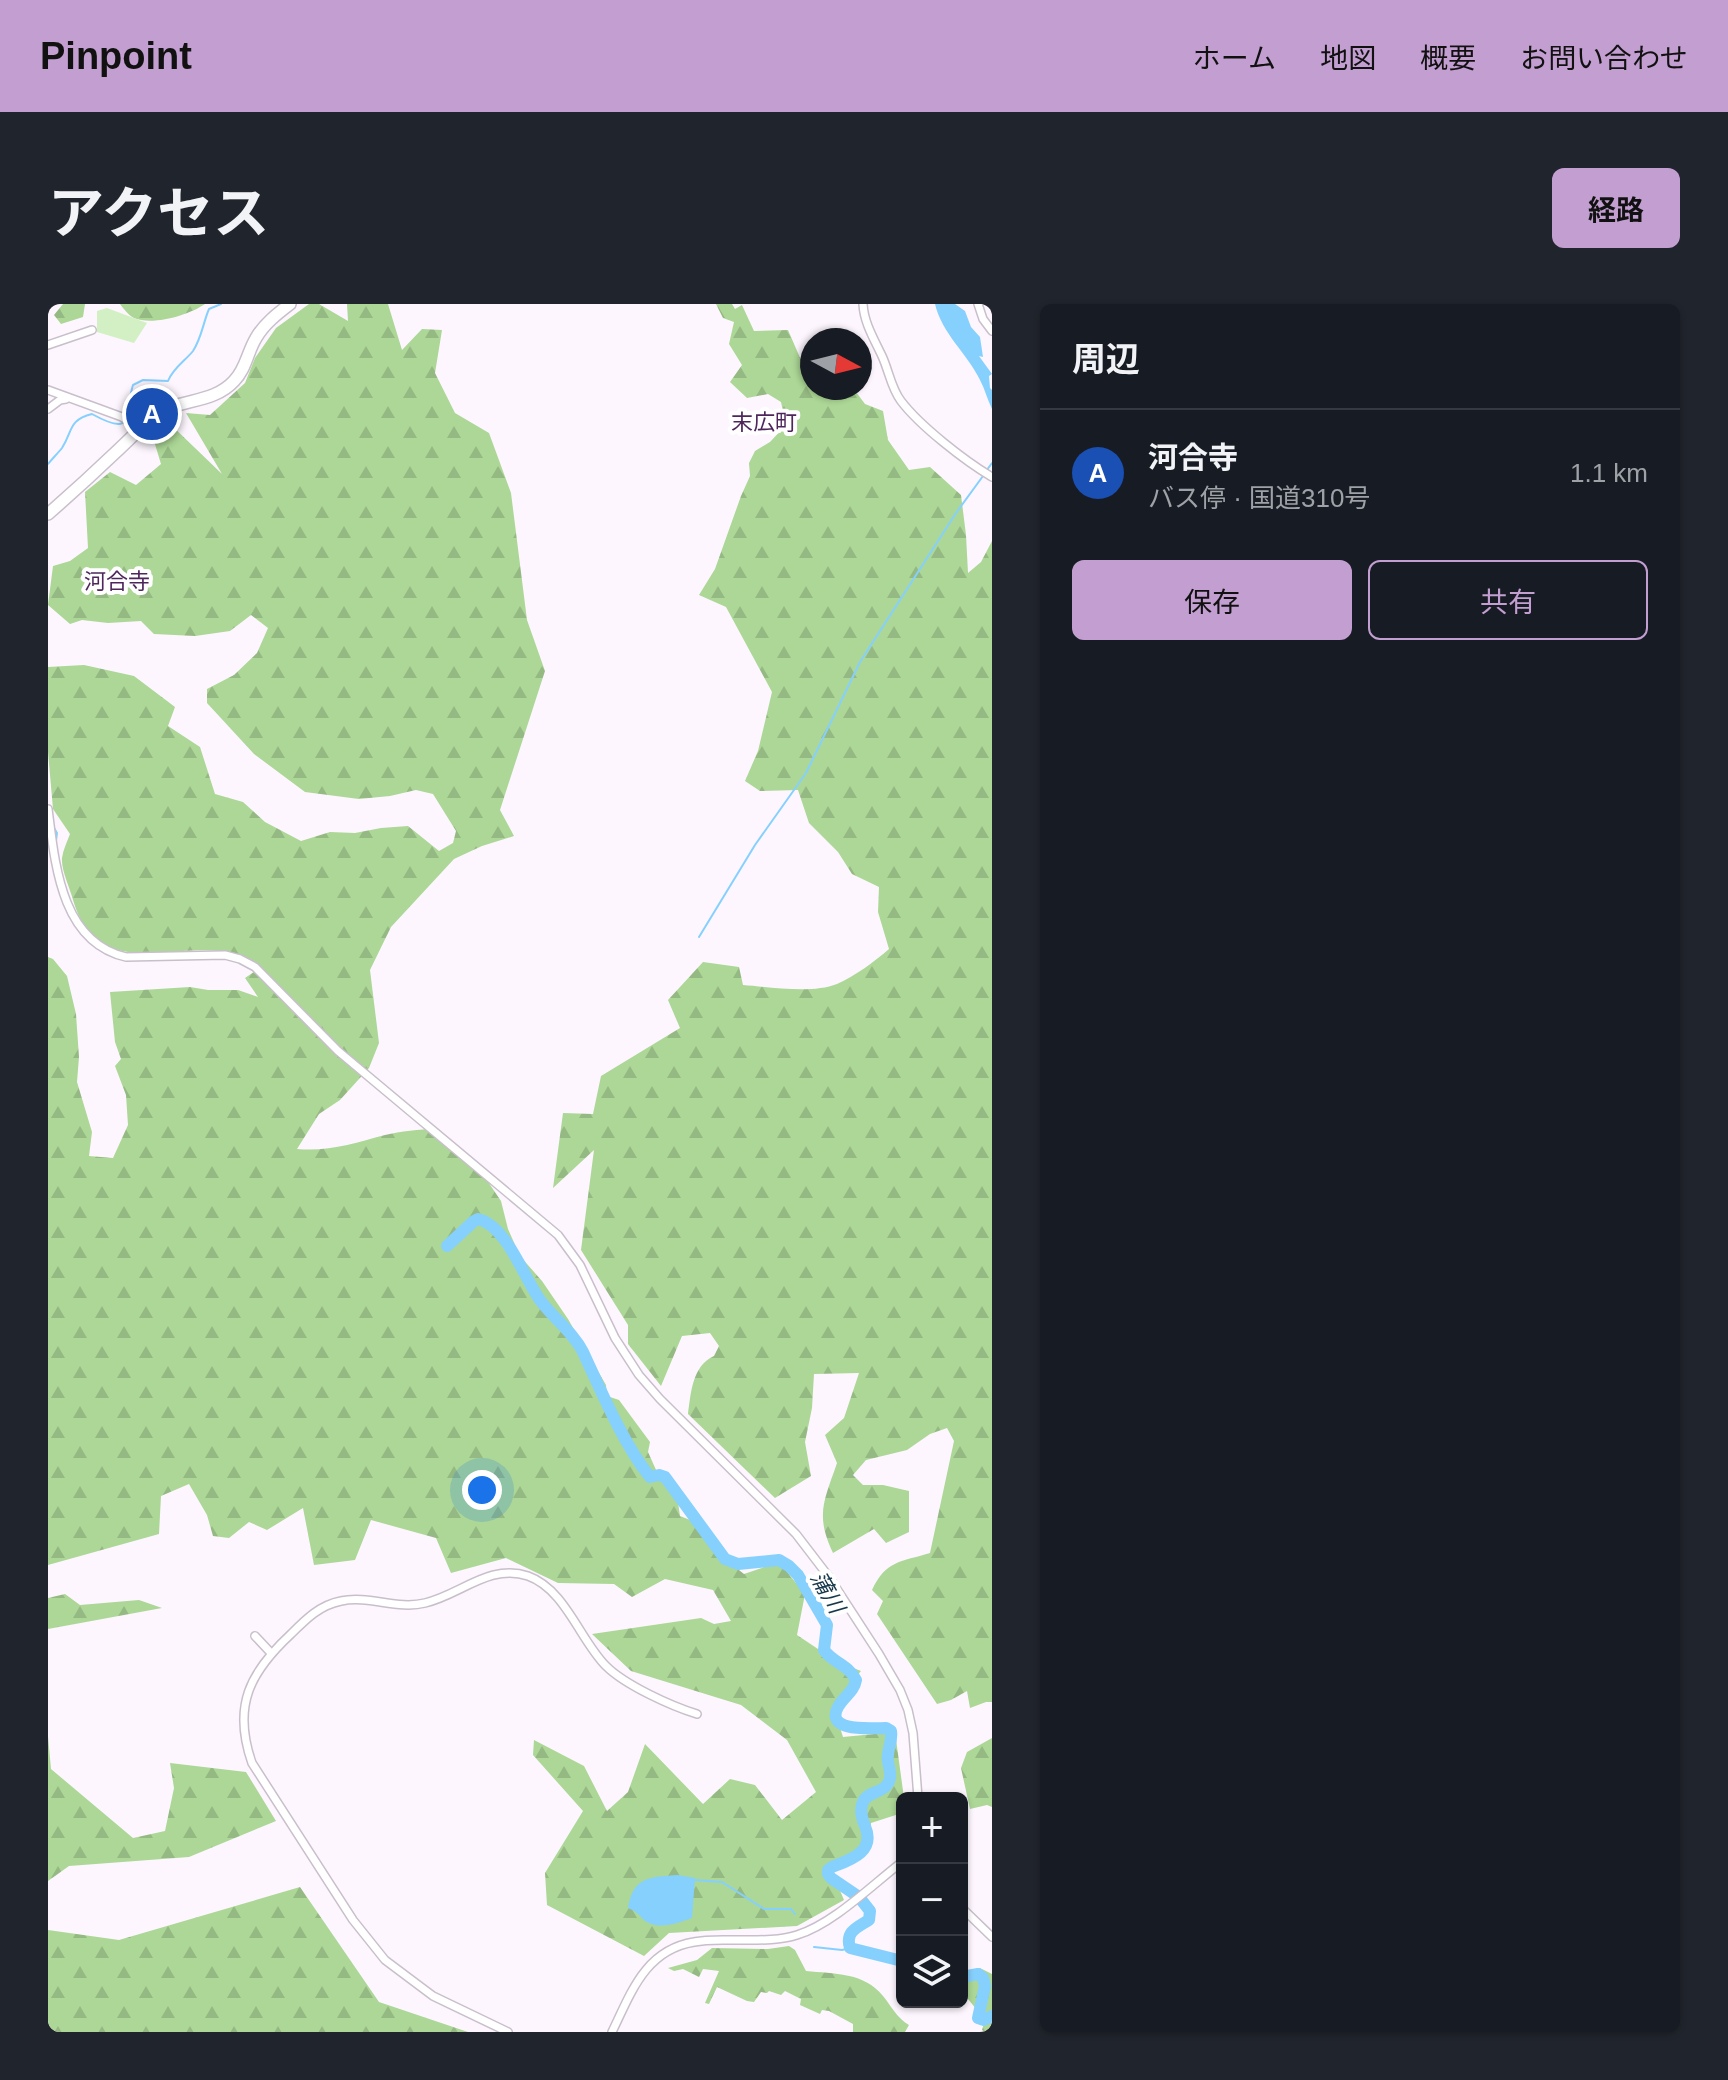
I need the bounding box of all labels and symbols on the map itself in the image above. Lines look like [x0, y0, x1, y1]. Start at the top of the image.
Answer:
north arrow [800, 328, 872, 400]
pin: A [126, 384, 178, 444]
district label: 末広町 [731, 410, 797, 435]
district label: 河合寺 [84, 569, 150, 594]
your location [462, 1470, 502, 1510]
water label: 蒲川 [806, 1567, 850, 1619]

